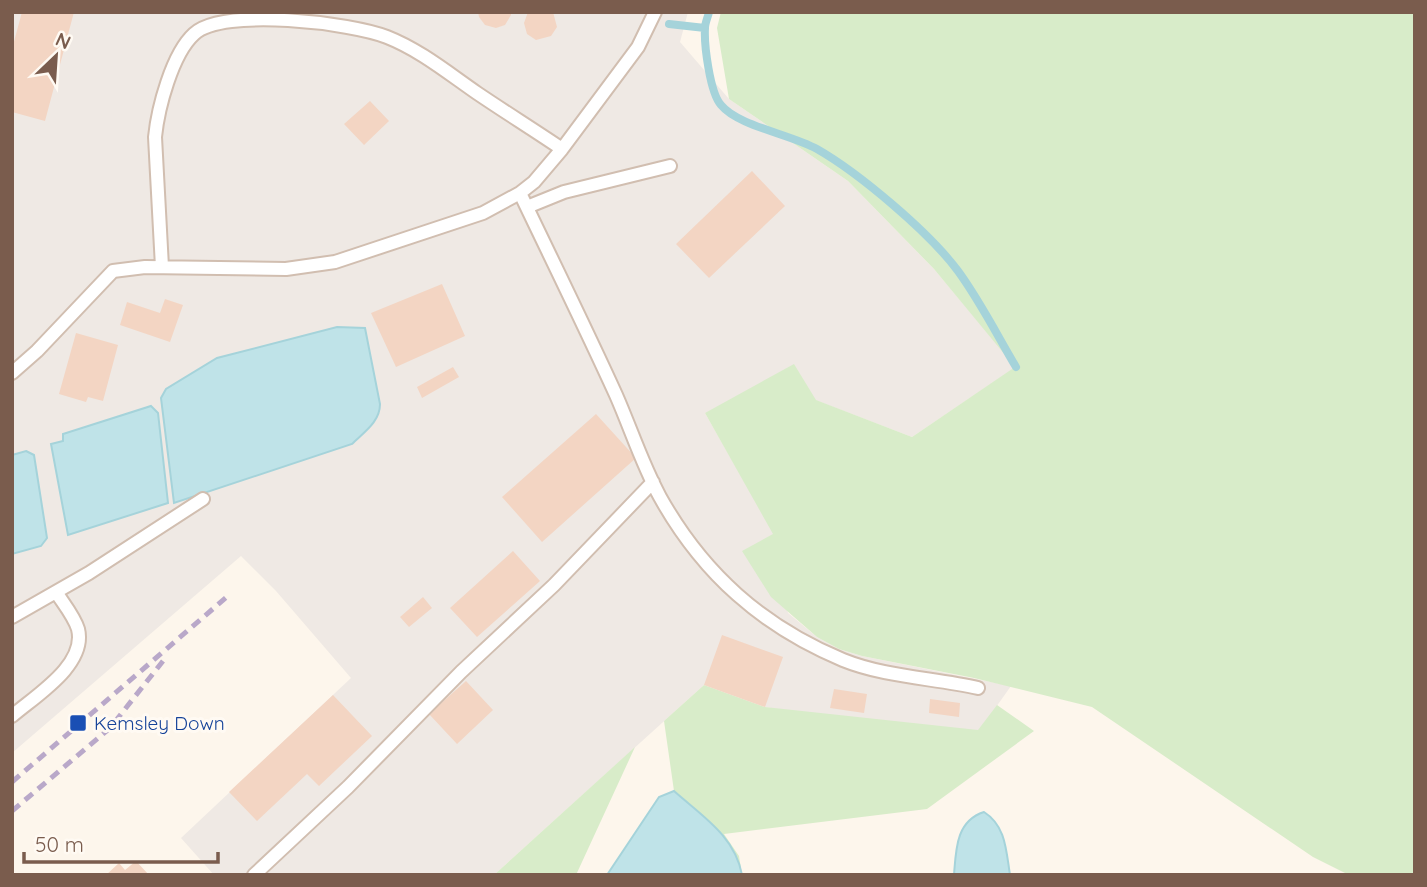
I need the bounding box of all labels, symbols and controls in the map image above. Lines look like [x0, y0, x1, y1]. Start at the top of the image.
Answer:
north arrow [21, 21, 91, 91]
text: N [52, 27, 75, 54]
place label: Kemsley Down [94, 711, 225, 735]
marker: Kemsley Down [68, 713, 88, 733]
scale bar [24, 820, 219, 864]
text: 50 m [35, 831, 84, 857]

